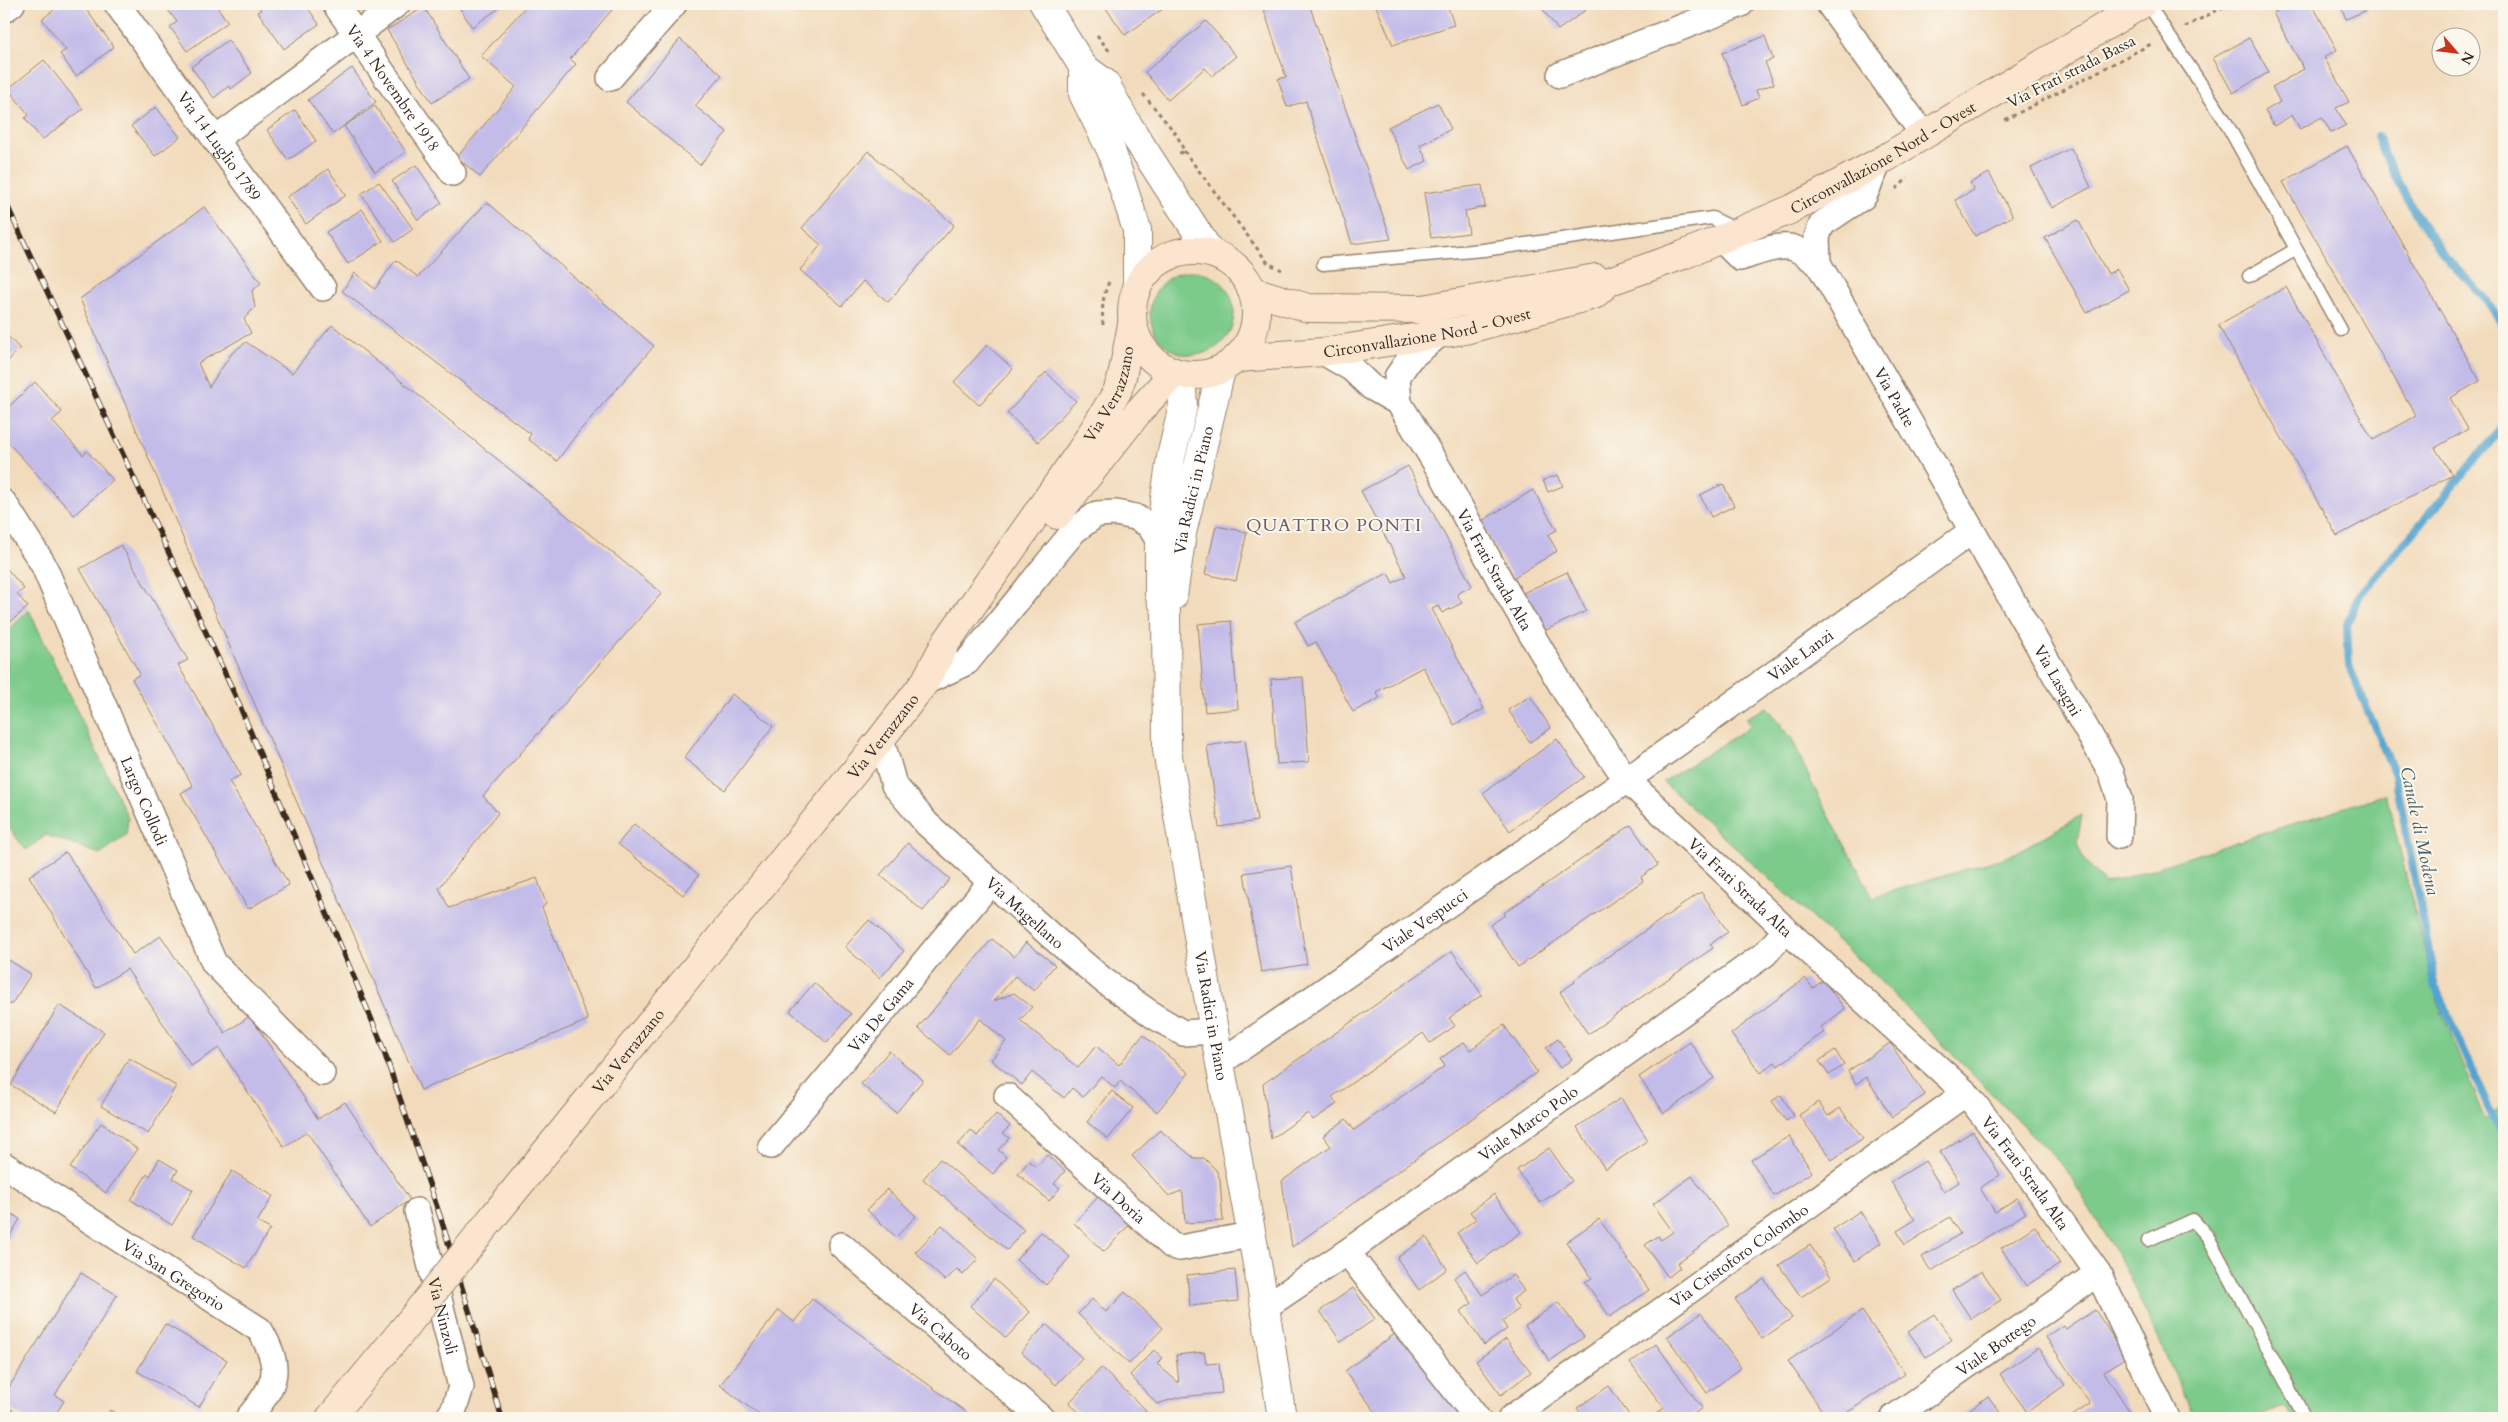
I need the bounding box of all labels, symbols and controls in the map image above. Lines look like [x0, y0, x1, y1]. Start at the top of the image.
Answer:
street label: Via 4 Novembre 1918 [341, 20, 445, 156]
north arrow [2430, 28, 2480, 78]
street label: Via Frati strada Bassa [2003, 30, 2140, 114]
text: N [2456, 48, 2478, 68]
street label: Via 14 Luglio 1789 [172, 87, 266, 205]
street label: Circonvallazione Nord - Ovest [1786, 96, 1980, 220]
street label: Circonvallazione Nord - Ovest [1322, 303, 1533, 364]
street label: Via Verrazzano [1079, 344, 1140, 447]
street label: Via Padre [1868, 363, 1920, 431]
street label: Via Radici in Piano [1169, 423, 1219, 556]
street label: Via Frati Strada Alta [1451, 505, 1537, 635]
district label: QUATTRO PONTI [1246, 513, 1422, 538]
street label: Viale Lanzi [1764, 624, 1839, 687]
street label: Via Lasagni [2028, 641, 2087, 721]
street label: Via Verrazzano [843, 689, 925, 784]
street label: Largo Collodi [115, 753, 173, 850]
water label: Canale di Modena [2394, 765, 2445, 898]
street label: Via Frati Strada Alta [1683, 833, 1797, 943]
street label: Via Magellano [980, 872, 1069, 955]
street label: Viale Vespucci [1378, 884, 1473, 959]
street label: Via Radici in Piano [1189, 949, 1233, 1083]
street label: Via De Gama [843, 973, 919, 1058]
street label: Via Verrazzano [587, 1004, 670, 1099]
street label: Viale Marco Polo [1474, 1080, 1583, 1167]
street label: Via Frati Strada Alta [1976, 1112, 2074, 1235]
street label: Via Doria [1086, 1168, 1150, 1229]
street label: Via Cristoforo Colombo [1666, 1199, 1814, 1313]
street label: Via San Gregorio [118, 1234, 229, 1317]
street label: Via Ninzoli [422, 1275, 463, 1358]
street label: Via Caboto [904, 1298, 977, 1366]
street label: Viale Bottego [1952, 1310, 2041, 1382]

